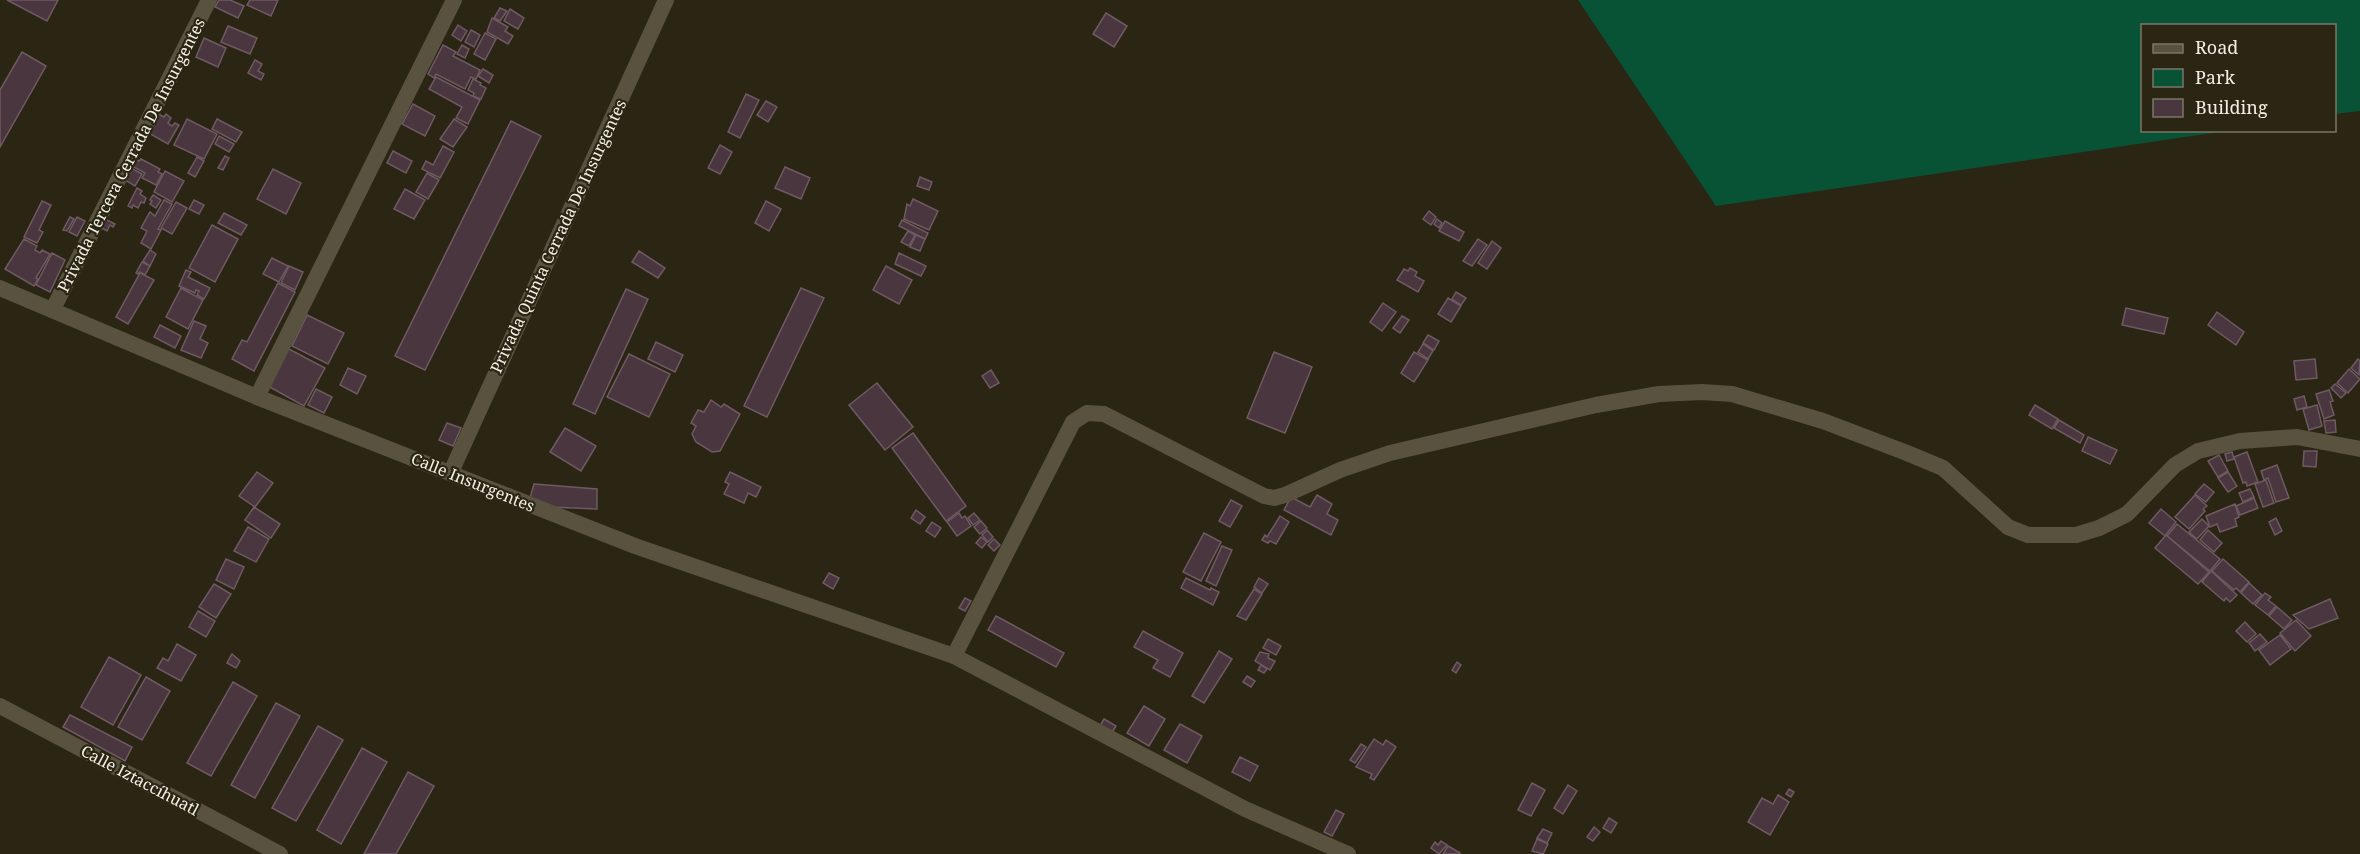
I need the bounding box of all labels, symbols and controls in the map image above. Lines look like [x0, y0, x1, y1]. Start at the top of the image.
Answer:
street label: Privada Tercera Cerrada De Insurgentes [52, 14, 210, 296]
legend [2141, 24, 2336, 132]
text: Road [2195, 35, 2238, 59]
text: Park [2195, 65, 2235, 89]
text: Building [2195, 95, 2268, 119]
street label: Privada Quinta Cerrada De Insurgentes [485, 96, 631, 376]
street label: Calle Insurgentes [408, 447, 538, 517]
street label: Calle Iztaccíhuatl [77, 740, 203, 820]

